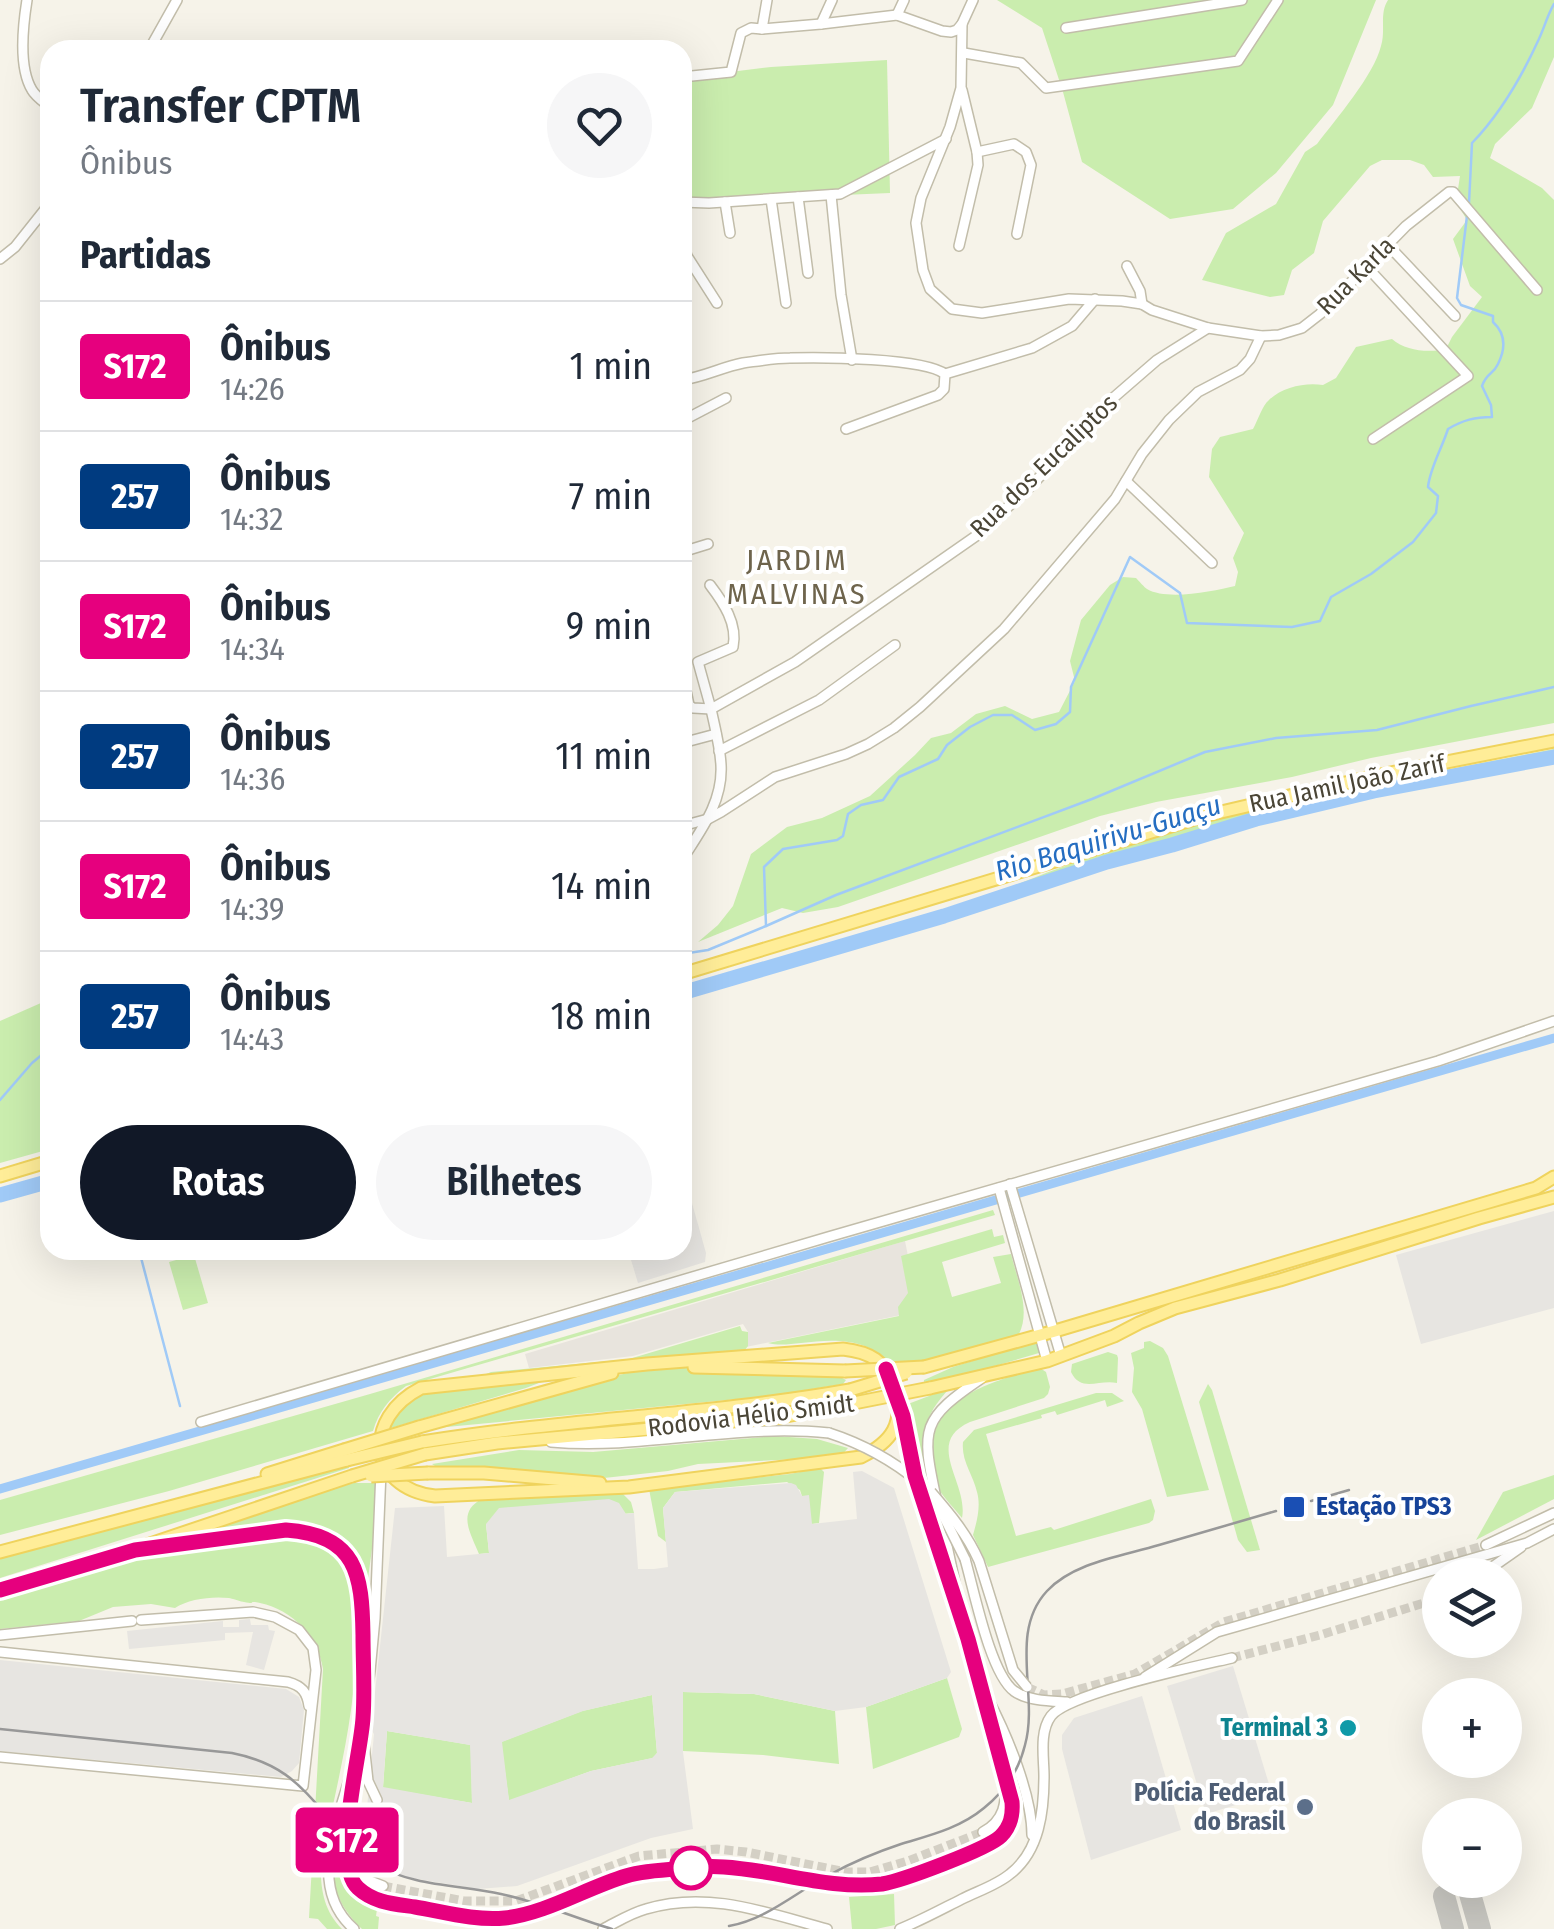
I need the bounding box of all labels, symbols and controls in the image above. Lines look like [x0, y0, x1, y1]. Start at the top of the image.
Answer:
button: heart [547, 73, 652, 178]
text: Transfer CPTM [80, 77, 361, 135]
text: Ônibus [80, 144, 172, 182]
street label: Rua Karla [1311, 231, 1401, 321]
text: Partidas [80, 232, 211, 278]
text: Ônibus [220, 324, 331, 370]
text: 1 min [569, 343, 652, 389]
text: S172 [104, 345, 166, 387]
text: 14:26 [220, 370, 285, 408]
street label: Rua dos Eucaliptos [964, 388, 1124, 544]
text: Ônibus [220, 454, 331, 500]
text: 7 min [569, 473, 652, 519]
text: 257 [111, 475, 159, 517]
text: 14:32 [220, 500, 283, 538]
district label: JARDIM MALVINAS [727, 542, 867, 612]
text: Ônibus [220, 584, 331, 630]
text: 9 min [566, 603, 652, 649]
text: S172 [104, 605, 166, 647]
text: 14:34 [220, 630, 285, 668]
text: Ônibus [220, 714, 331, 760]
text: 11 min [555, 733, 652, 779]
text: 257 [111, 735, 159, 777]
street label: Rua Jamil João Zarif [1246, 748, 1450, 819]
text: 14:36 [220, 760, 285, 798]
water label: Rio Baquirivu-Guaçu [991, 788, 1225, 888]
text: Ônibus [220, 844, 331, 890]
text: 14 min [551, 863, 652, 909]
text: S172 [104, 865, 166, 907]
text: 14:39 [220, 890, 285, 928]
text: Ônibus [220, 974, 331, 1020]
text: 18 min [550, 993, 652, 1039]
text: 257 [111, 995, 159, 1037]
text: 14:43 [220, 1020, 284, 1058]
button: Rotas [80, 1125, 356, 1240]
button: Bilhetes [376, 1125, 652, 1240]
street label: Rodovia Hélio Smidt [646, 1388, 857, 1444]
place label: Estação TPS3 [1316, 1492, 1452, 1522]
marker: Estação TPS3 [1281, 1494, 1307, 1520]
map controls [1422, 1558, 1522, 1898]
button: layers [1422, 1558, 1522, 1658]
button: + [1422, 1678, 1522, 1778]
place label: Terminal 3 [1221, 1713, 1328, 1743]
marker: Terminal 3 [1337, 1717, 1359, 1739]
place label: Polícia Federal do Brasil [1134, 1778, 1285, 1837]
marker: Polícia Federal do Brasil [1294, 1796, 1316, 1818]
button: − [1422, 1798, 1522, 1898]
line badge: S172 [277, 1808, 417, 1872]
text: S172 [316, 1819, 378, 1861]
unlabelled marker [670, 1847, 712, 1889]

